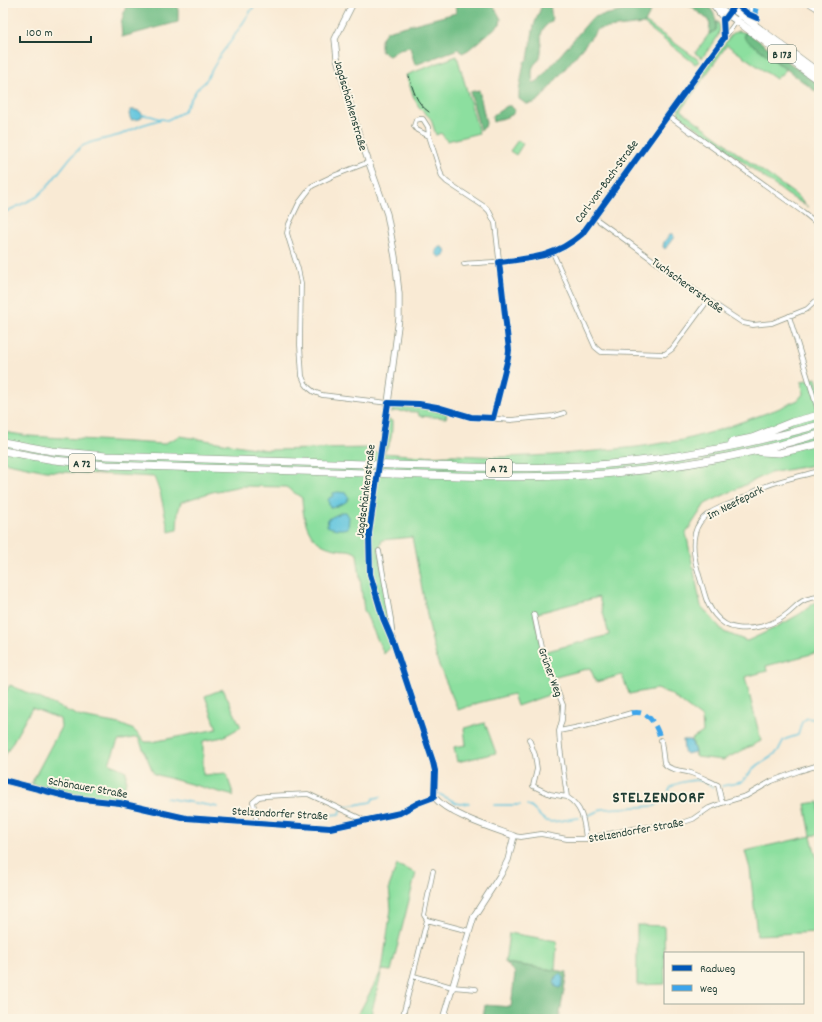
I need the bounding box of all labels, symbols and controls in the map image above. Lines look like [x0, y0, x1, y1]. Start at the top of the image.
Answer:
scale bar [20, 18, 91, 44]
text: 100 m [26, 25, 53, 42]
road number: B 173 [768, 45, 796, 63]
street label: Jagdschänkenstraße [328, 58, 371, 153]
street label: Carl-von-Bach-Straße [571, 137, 643, 227]
street label: Tuchschererstraße [647, 254, 727, 318]
street label: Jagdschänkenstraße [352, 443, 381, 539]
road number: A 72 [69, 454, 95, 472]
road number: A 72 [486, 459, 512, 477]
street label: Im Neefepark [705, 482, 767, 525]
street label: Grüner Weg [533, 646, 566, 699]
street label: Schönauer Straße [47, 773, 129, 804]
district label: STELZENDORF [613, 787, 705, 810]
street label: Stelzendorfer Straße [231, 803, 328, 826]
street label: Stelzendorfer Straße [587, 815, 685, 848]
legend [664, 952, 804, 1004]
text: Radweg [700, 961, 735, 978]
text: Weg [700, 981, 717, 998]

